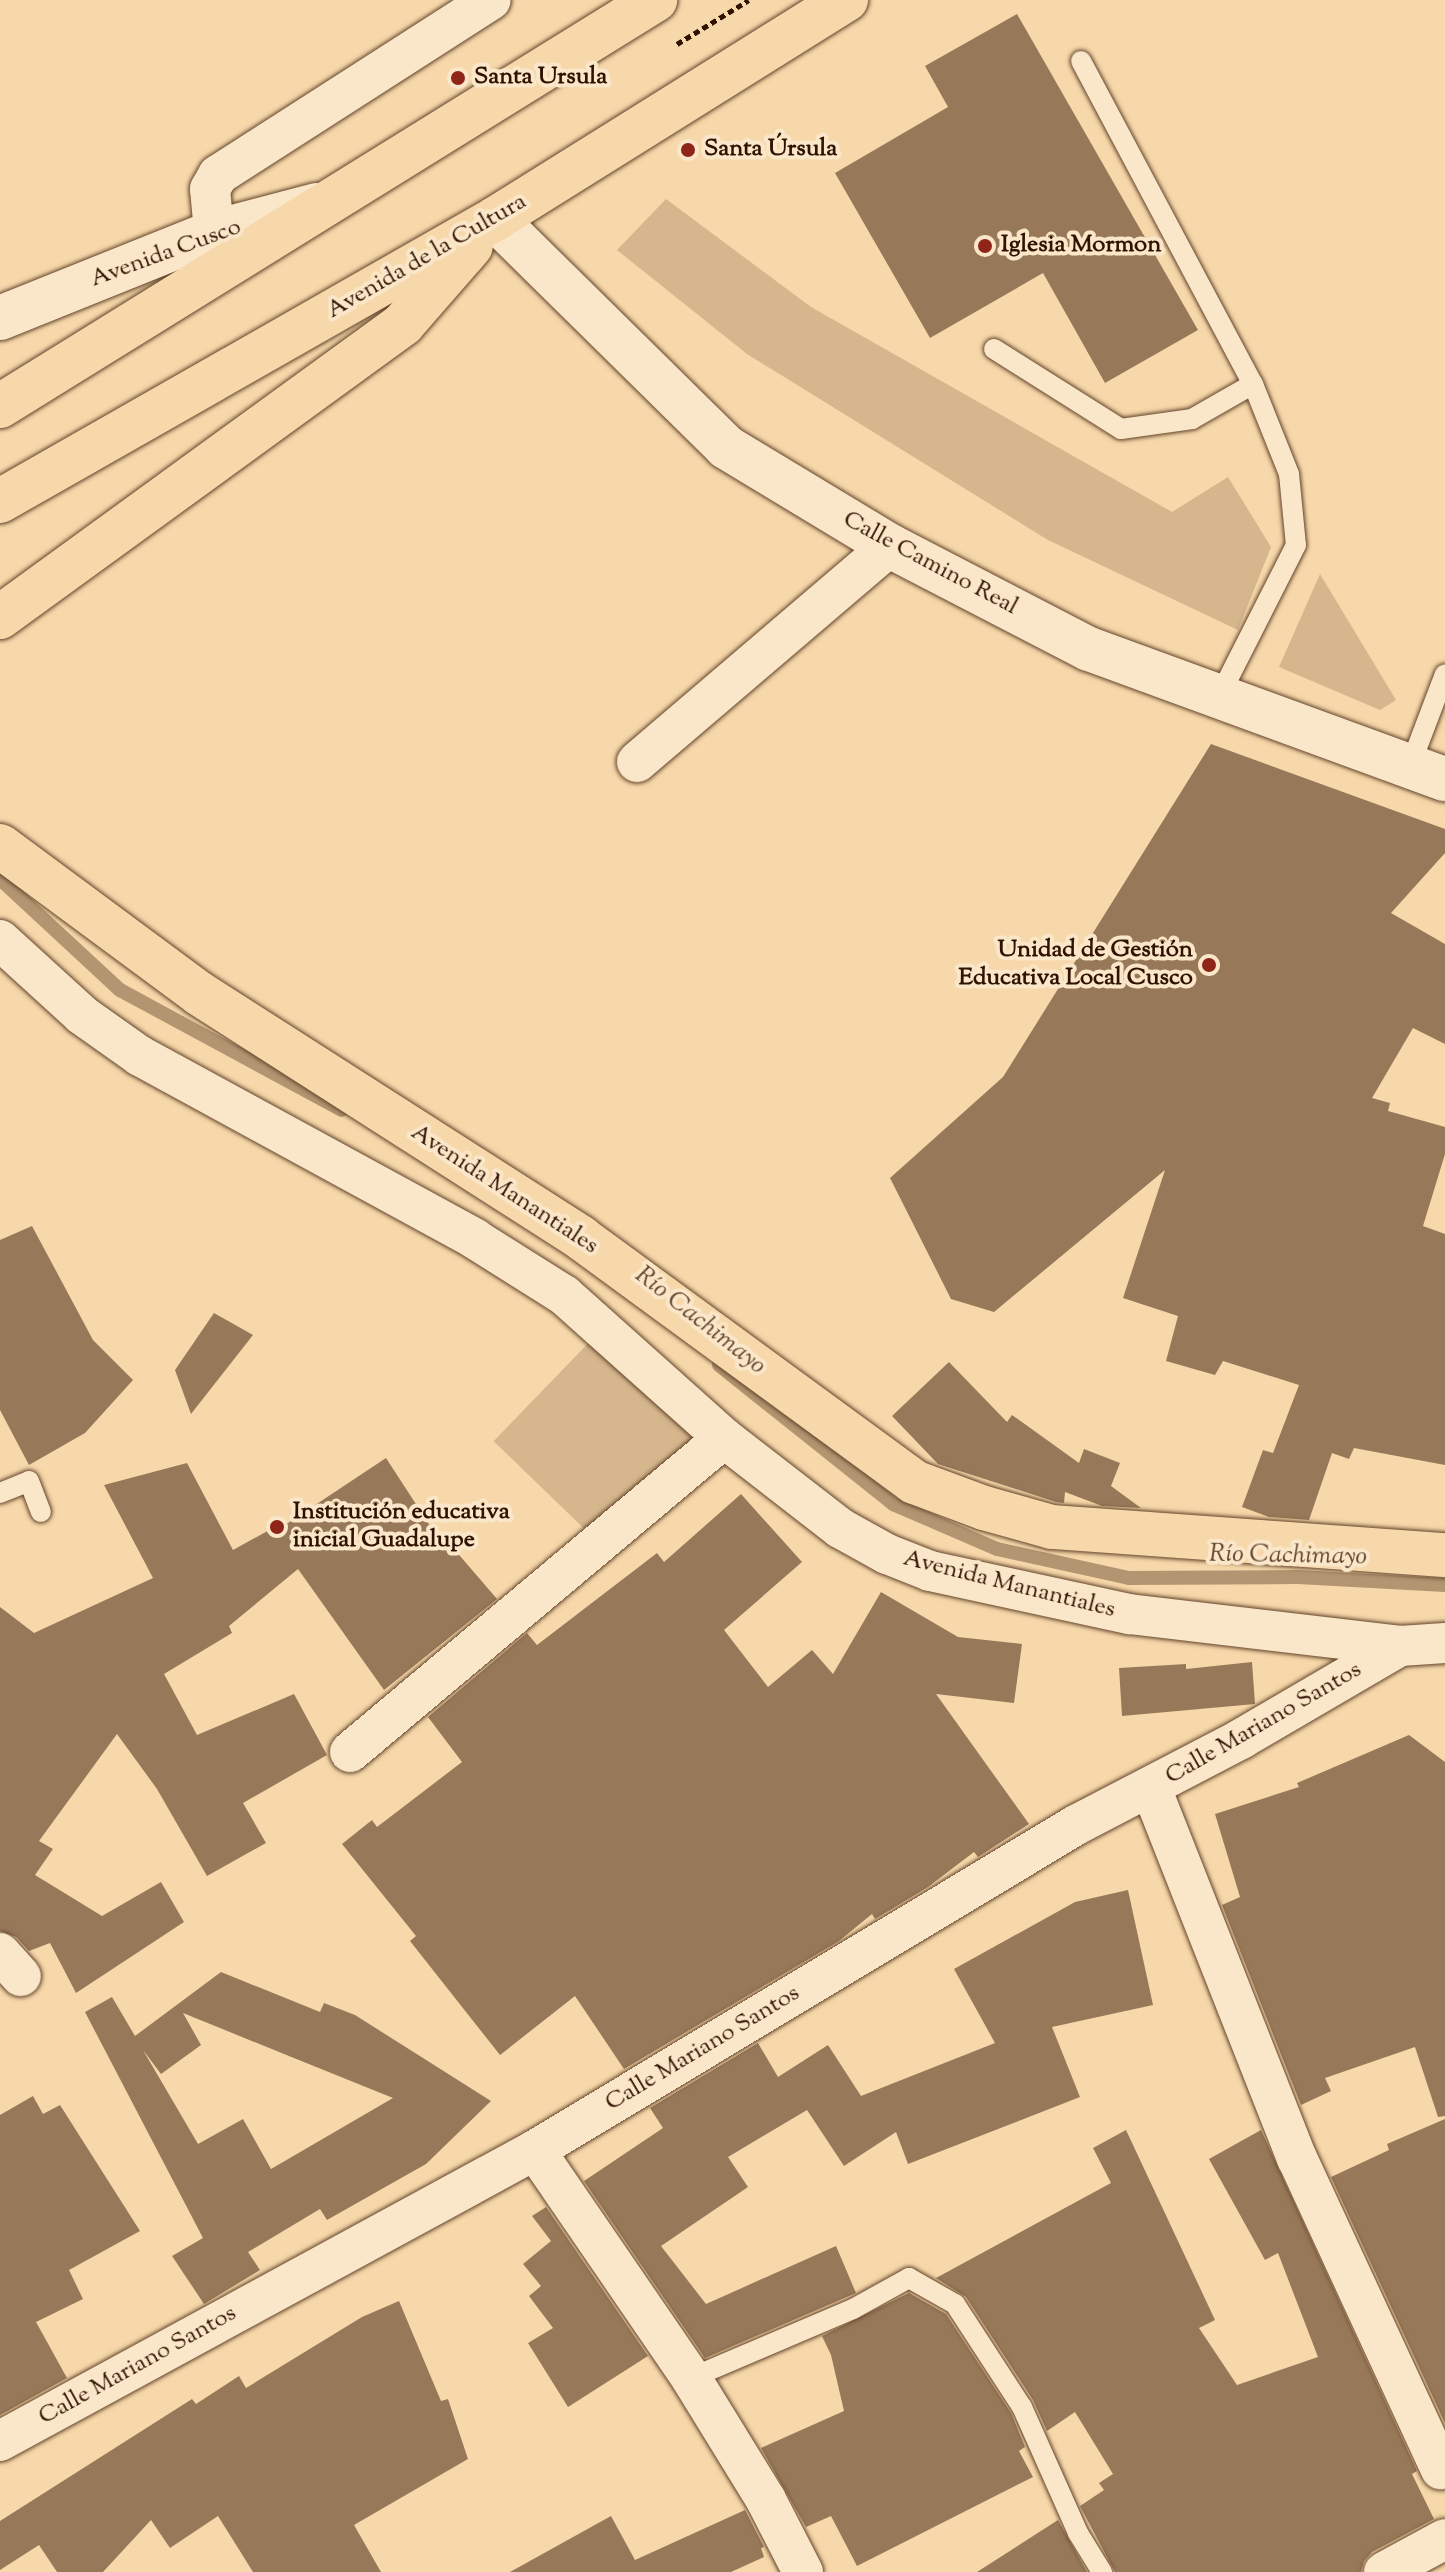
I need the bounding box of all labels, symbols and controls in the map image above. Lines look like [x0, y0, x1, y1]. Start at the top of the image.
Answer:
place label: Santa Ursula [474, 64, 607, 92]
marker: Santa Ursula [449, 69, 467, 87]
place label: Santa Úrsula [704, 136, 837, 164]
marker: Santa Úrsula [679, 141, 697, 159]
street label: Avenida de la Cultura [322, 188, 532, 326]
street label: Avenida Cusco [87, 213, 245, 295]
place label: Iglesia Mormon [1001, 232, 1161, 260]
marker: Iglesia Mormon [976, 237, 994, 255]
street label: Calle Camino Real [838, 506, 1022, 622]
place label: Unidad de Gestión Educativa Local Cusco [958, 937, 1193, 993]
marker: Unidad de Gestión Educativa Local Cusco [1200, 956, 1218, 974]
street label: Avenida Manantiales [405, 1119, 603, 1261]
water label: Río Cachimayo [628, 1260, 772, 1382]
place label: Institución educativa inicial Guadalupe [293, 1499, 510, 1555]
marker: Institución educativa inicial Guadalupe [268, 1518, 286, 1536]
water label: Río Cachimayo [1209, 1539, 1367, 1573]
street label: Avenida Manantiales [900, 1545, 1118, 1625]
street label: Calle Mariano Santos [1161, 1656, 1367, 1792]
street label: Calle Mariano Santos [601, 1980, 805, 2118]
street label: Calle Mariano Santos [34, 2300, 242, 2432]

